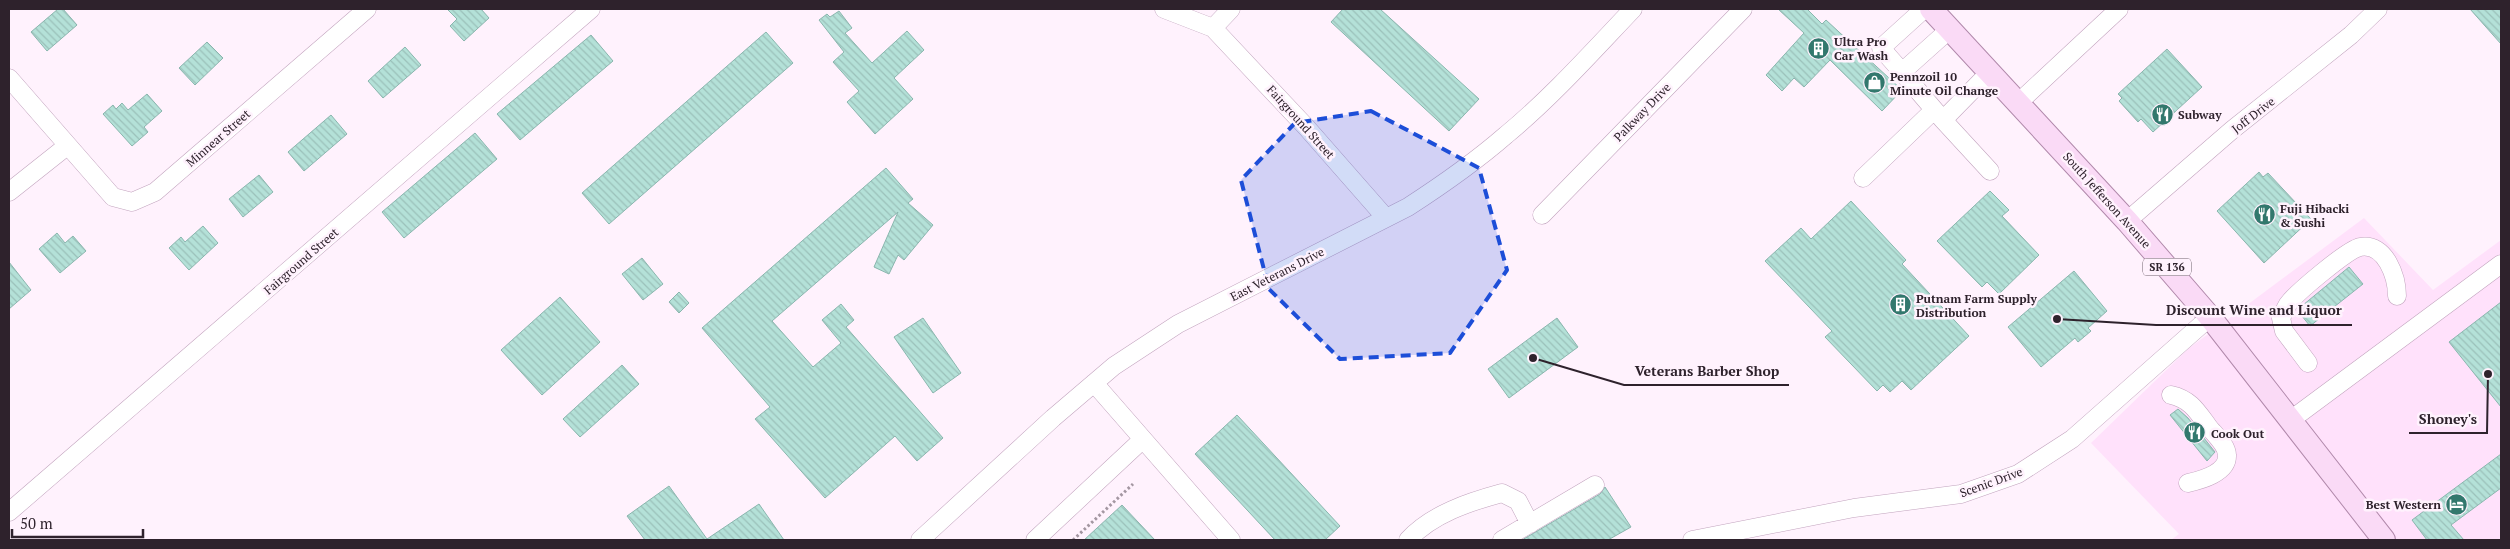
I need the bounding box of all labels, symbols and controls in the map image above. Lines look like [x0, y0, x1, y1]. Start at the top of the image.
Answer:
place label: Ultra Pro Car Wash [1834, 34, 1889, 63]
building icon: Ultra Pro Car Wash [1806, 36, 1830, 60]
place label: Pennzoil 10 Minute Oil Change [1890, 69, 1999, 98]
shop icon: Pennzoil 10 Minute Oil Change [1862, 71, 1886, 95]
street label: Palkway Drive [1610, 80, 1674, 144]
street label: Fairground Street [1264, 82, 1338, 162]
street label: Joff Drive [2228, 94, 2278, 136]
restaurant icon: Subway [2150, 102, 2174, 126]
street label: Minnear Street [183, 106, 253, 170]
place label: Subway [2178, 107, 2222, 122]
street label: South Jefferson Avenue [2060, 149, 2154, 251]
place label: Fuji Hibacki & Sushi [2280, 201, 2349, 230]
restaurant icon: Fuji Hibacki & Sushi [2252, 203, 2276, 227]
street label: Fairground Street [261, 224, 342, 297]
street label: East Veterans Drive [1228, 244, 1326, 304]
road number: SR 136 [2143, 258, 2191, 276]
place label: Putnam Farm Supply Distribution [1916, 291, 2037, 320]
building icon: Putnam Farm Supply Distribution [1888, 293, 1912, 317]
callout: Discount Wine and Liquor [2156, 296, 2352, 325]
text: Discount Wine and Liquor [2166, 300, 2342, 319]
callout: Veterans Barber Shop [1624, 356, 1789, 385]
text: Veterans Barber Shop [1635, 361, 1780, 380]
callout: Shoney's [2409, 404, 2487, 433]
text: Shoney's [2419, 409, 2477, 428]
restaurant icon: Cook Out [2183, 421, 2207, 445]
place label: Cook Out [2211, 426, 2265, 441]
street label: Scenic Drive [1958, 464, 2024, 500]
hotel icon: Best Western [2445, 492, 2469, 516]
place label: Best Western [2366, 497, 2441, 512]
scale bar [12, 506, 144, 538]
text: 50 m [20, 513, 53, 533]

